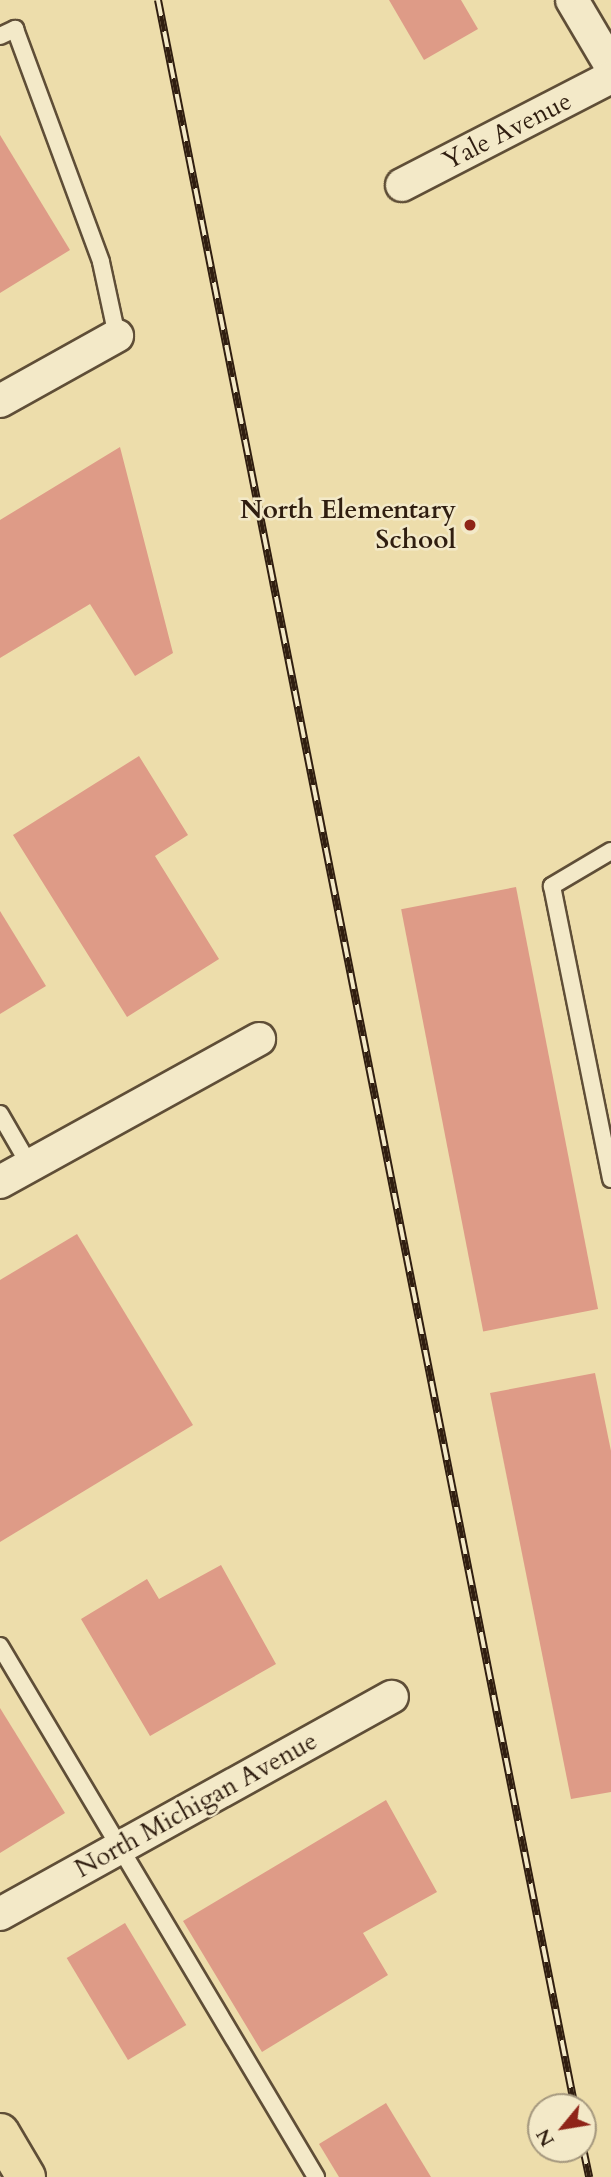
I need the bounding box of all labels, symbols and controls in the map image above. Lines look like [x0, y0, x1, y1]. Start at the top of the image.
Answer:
street label: Yale Avenue [437, 85, 577, 177]
place label: North Elementary School [240, 494, 456, 556]
marker: North Elementary School [462, 517, 478, 533]
street label: North Michigan Avenue [69, 1725, 323, 1885]
north arrow [527, 2093, 597, 2163]
text: N [530, 2124, 561, 2151]

